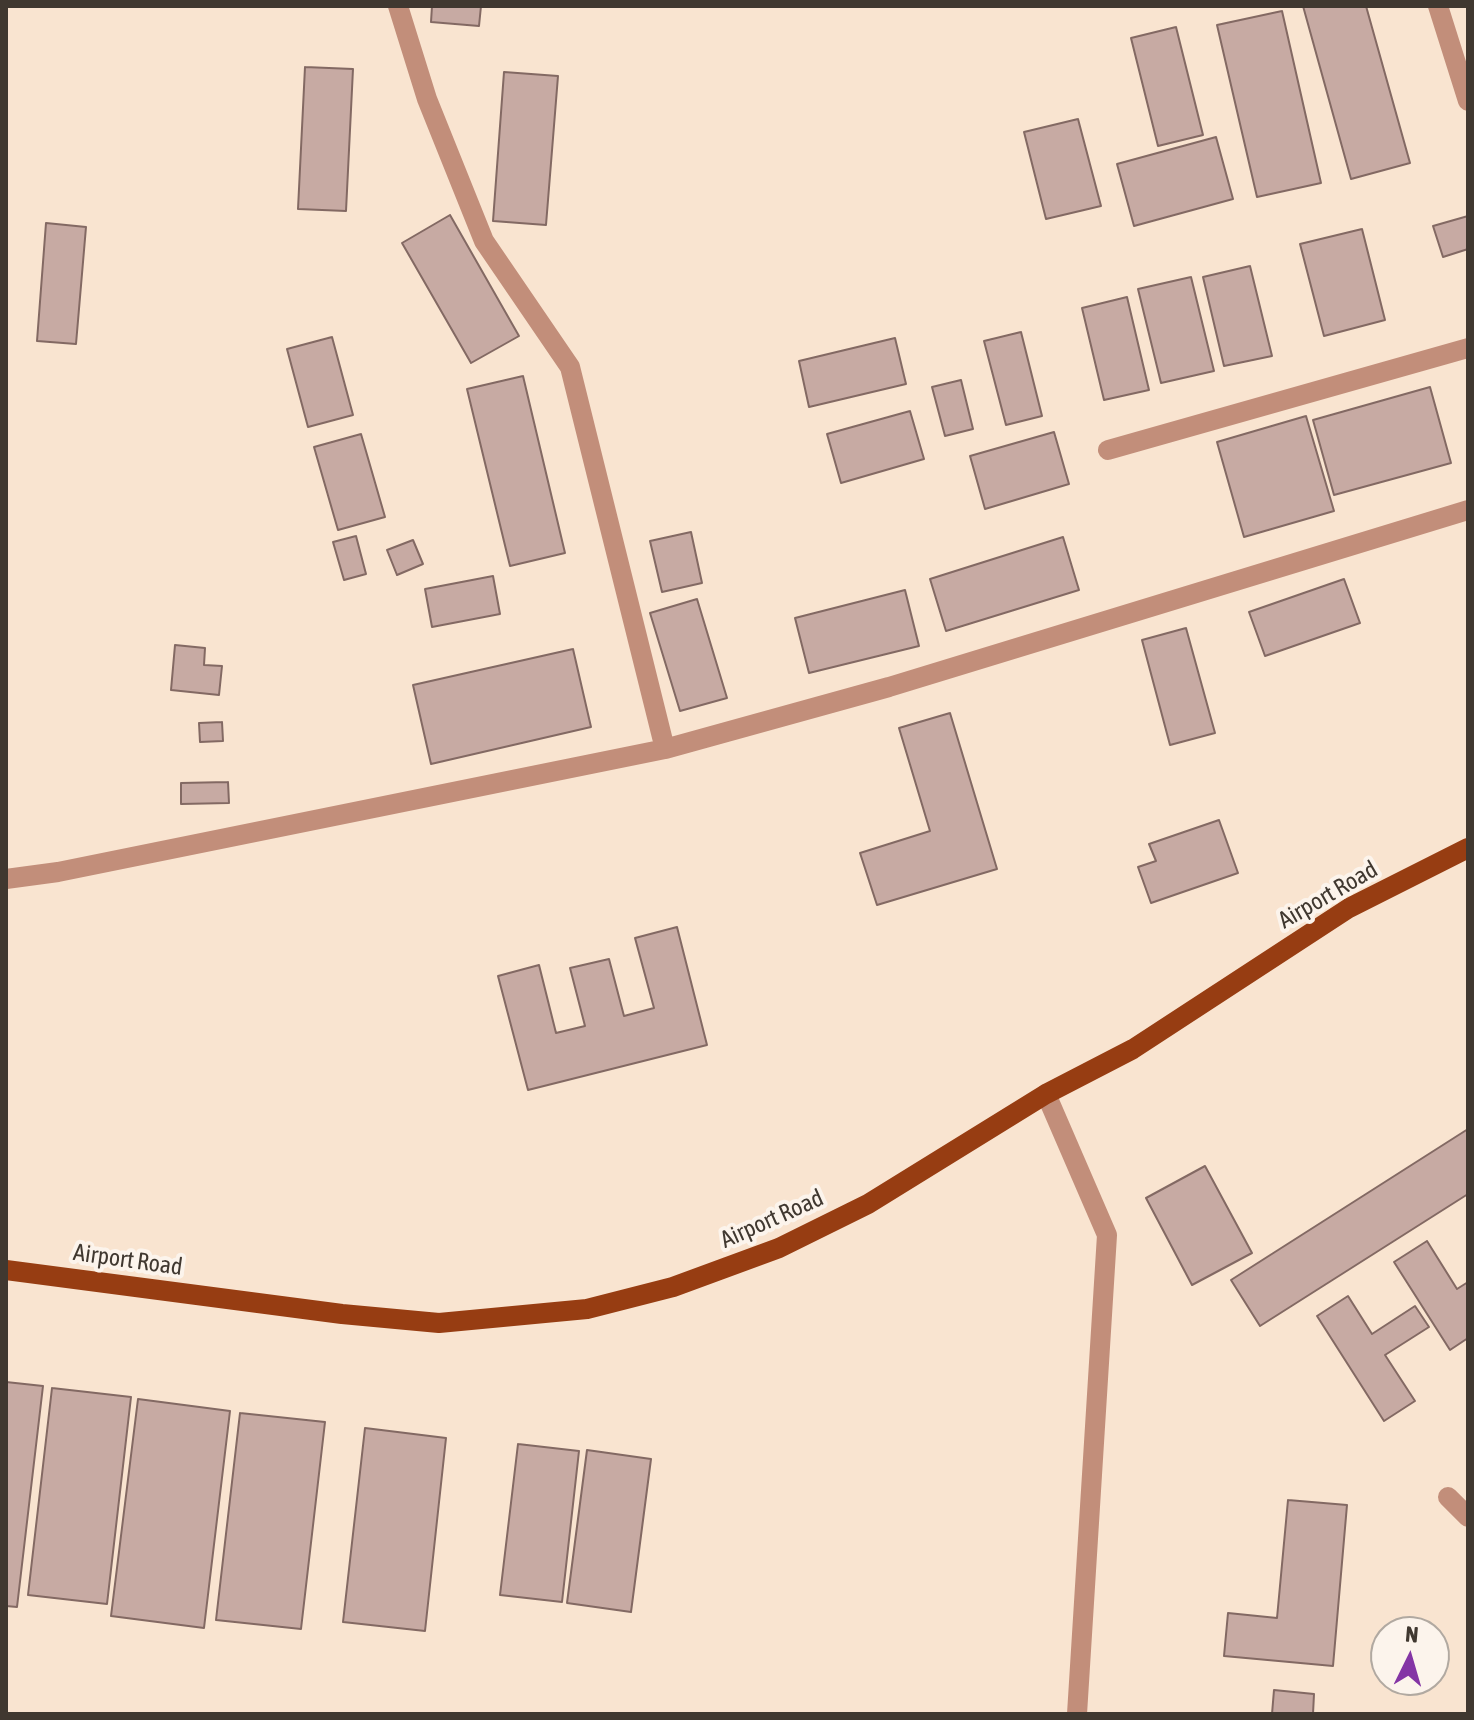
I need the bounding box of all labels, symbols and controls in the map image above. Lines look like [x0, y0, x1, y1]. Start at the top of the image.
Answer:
street label: Airport Road [1273, 855, 1383, 935]
street label: Airport Road [716, 1184, 828, 1254]
street label: Airport Road [72, 1238, 184, 1282]
north arrow [1370, 1616, 1450, 1696]
text: N [1404, 1621, 1420, 1648]

